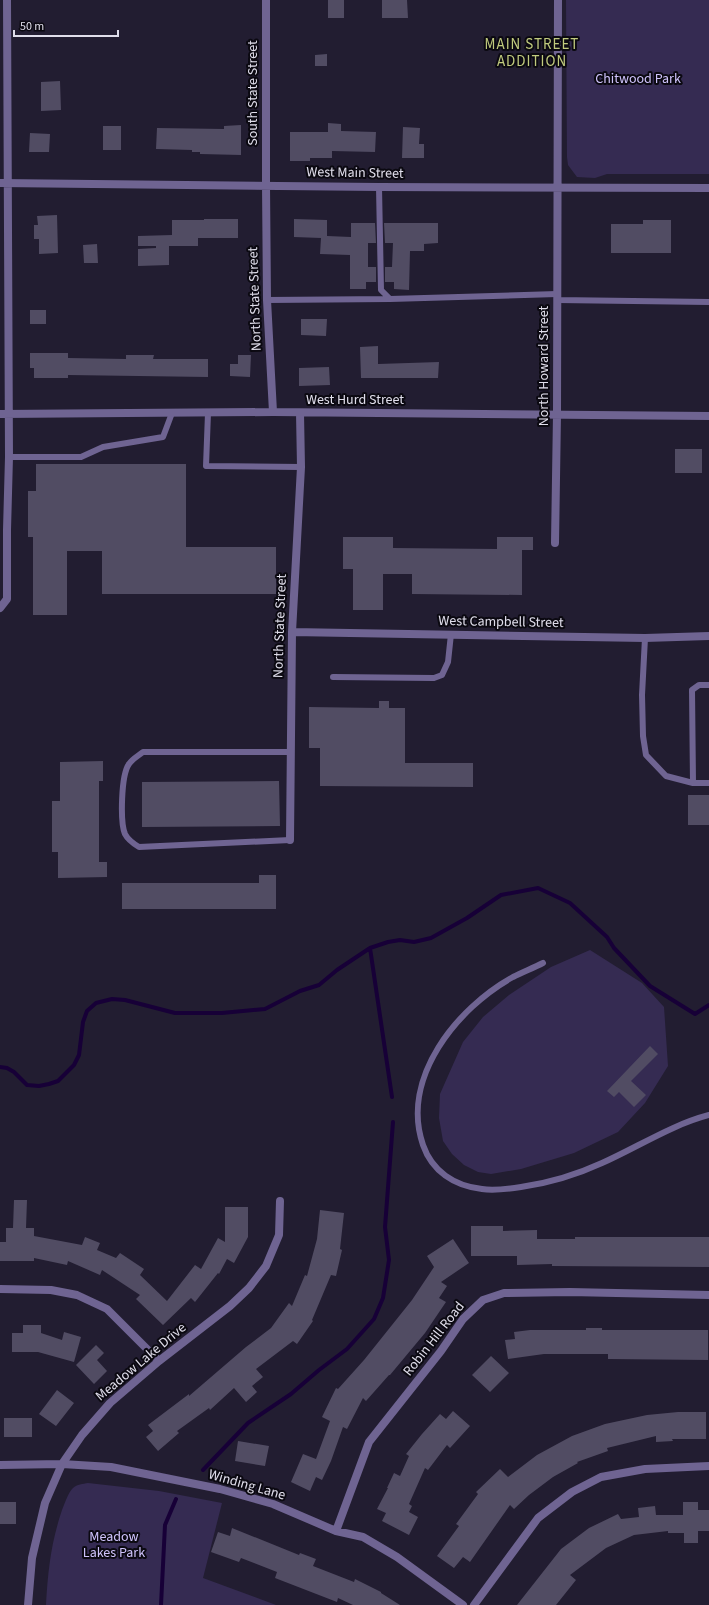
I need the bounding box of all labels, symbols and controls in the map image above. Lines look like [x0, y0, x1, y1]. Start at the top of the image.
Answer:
scale bar [14, 12, 118, 38]
text: 50 m [20, 18, 44, 35]
district label: MAIN STREET ADDITION [485, 34, 579, 72]
street label: South State Street [243, 40, 263, 146]
park label: Chitwood Park [595, 69, 681, 89]
street label: West Main Street [306, 162, 404, 184]
street label: North State Street [243, 246, 267, 352]
street label: North Howard Street [534, 305, 554, 426]
street label: West Hurd Street [306, 390, 404, 410]
street label: North State Street [268, 573, 292, 679]
street label: West Campbell Street [438, 611, 564, 633]
street label: Robin Hill Road [399, 1298, 469, 1380]
street label: Meadow Lake Drive [91, 1318, 191, 1406]
street label: Winding Lane [206, 1464, 288, 1506]
park label: Meadow Lakes Park [83, 1527, 145, 1563]

